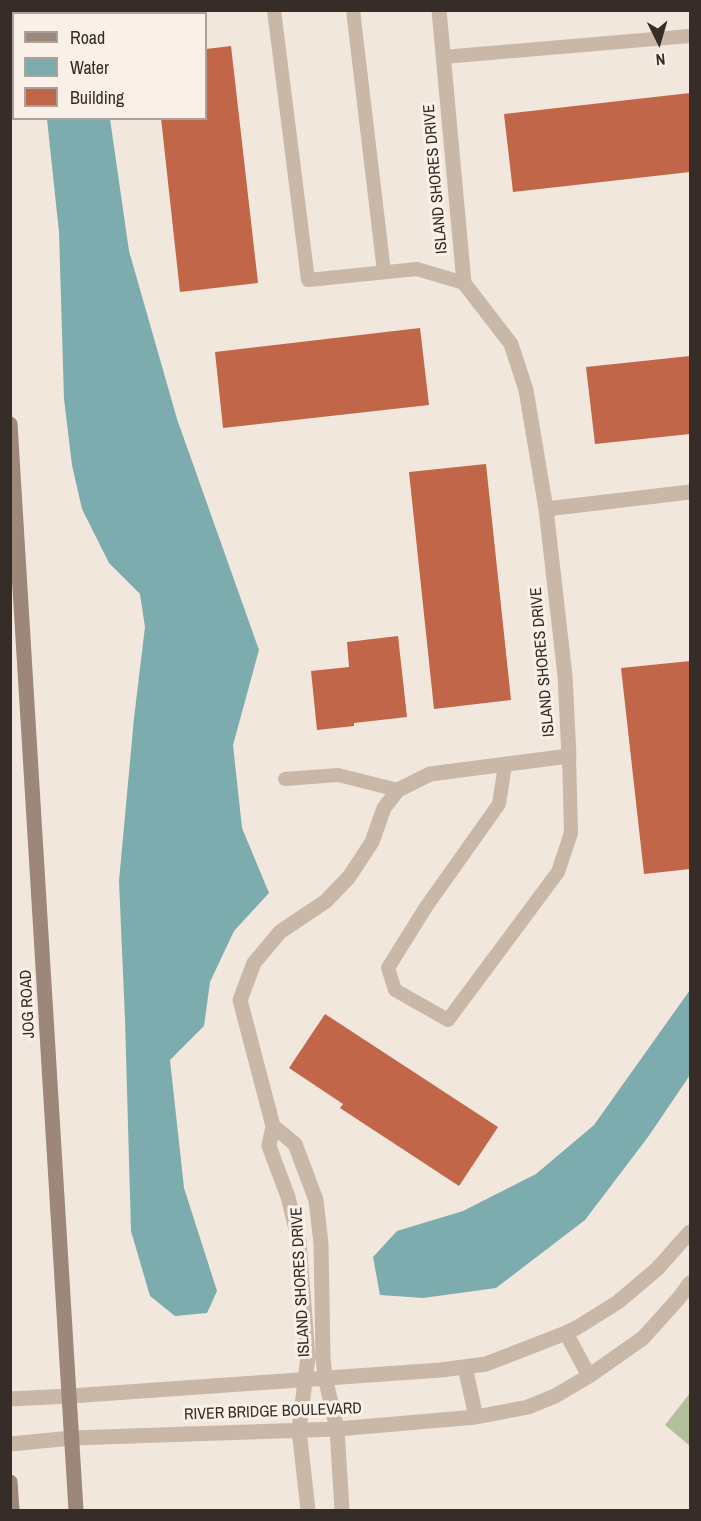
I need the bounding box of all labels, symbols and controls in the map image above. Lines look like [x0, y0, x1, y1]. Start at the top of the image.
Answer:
legend [12, 12, 207, 120]
north arrow [629, 12, 689, 72]
text: Road [70, 25, 105, 50]
text: N [655, 49, 666, 71]
text: Water [70, 55, 109, 80]
text: Building [70, 85, 124, 110]
street label: ISLAND SHORES DRIVE [420, 103, 452, 255]
street label: ISLAND SHORES DRIVE [527, 586, 559, 738]
street label: JOG ROAD [17, 969, 39, 1039]
street label: ISLAND SHORES DRIVE [287, 1207, 315, 1357]
street label: RIVER BRIDGE BOULEVARD [184, 1399, 362, 1425]

